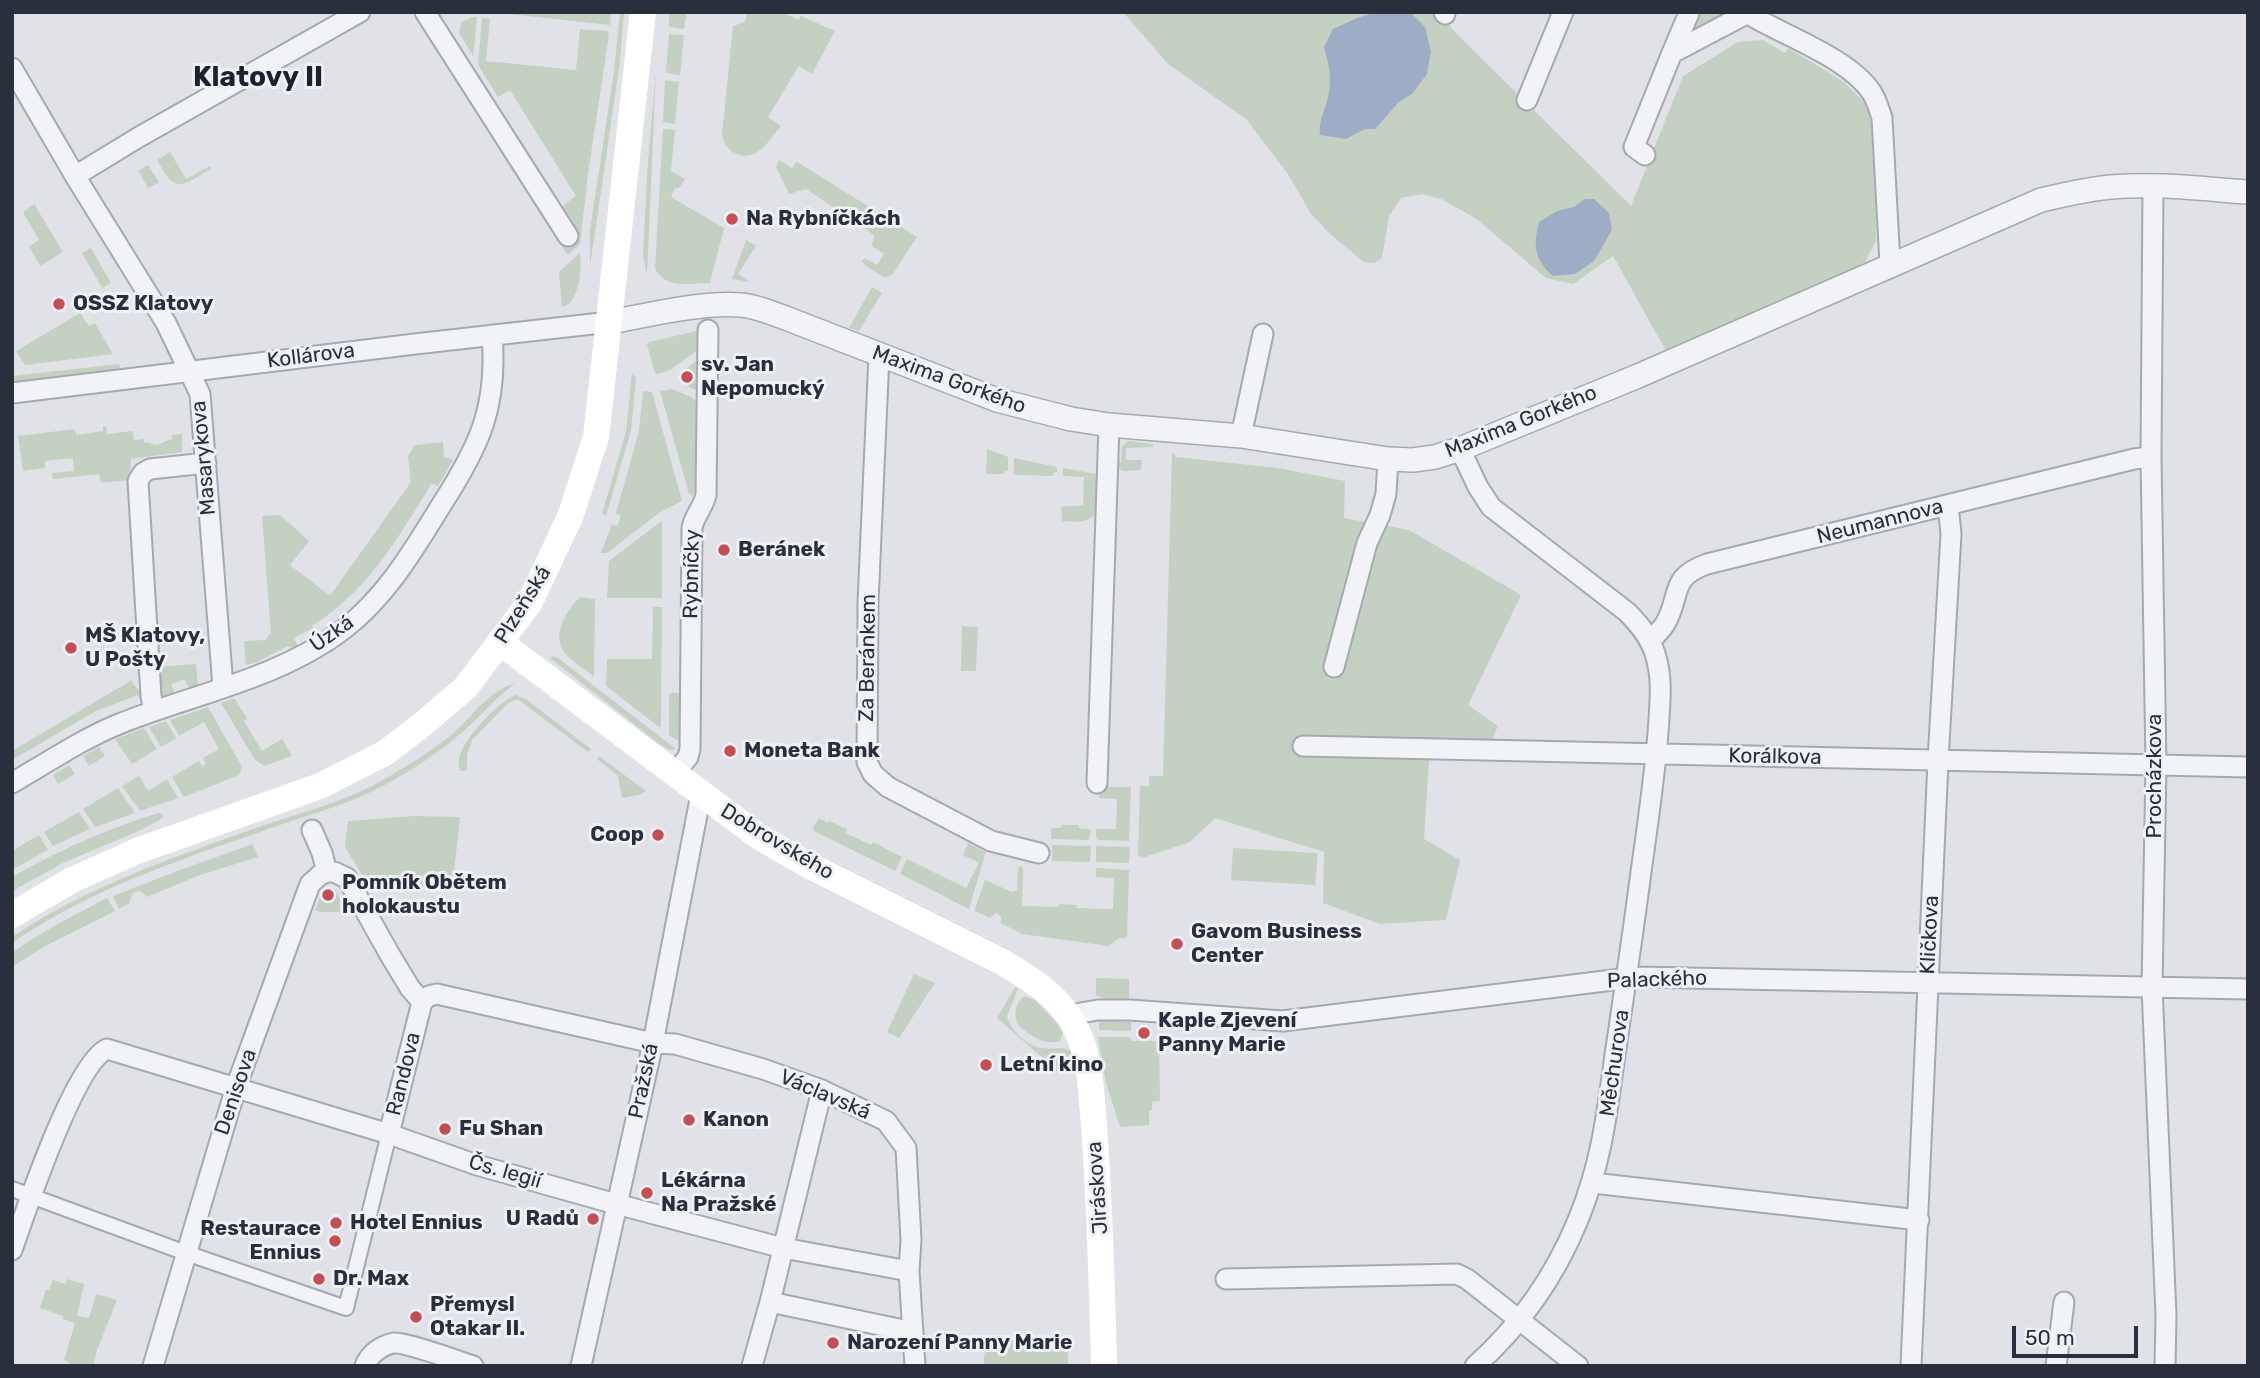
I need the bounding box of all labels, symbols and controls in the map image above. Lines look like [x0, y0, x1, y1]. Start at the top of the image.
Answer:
district label: Klatovy II [193, 61, 323, 95]
place label: Na Rybníčkách [746, 206, 901, 232]
marker: Na Rybníčkách [724, 211, 740, 227]
place label: OSSZ Klatovy [73, 291, 213, 317]
marker: OSSZ Klatovy [51, 296, 67, 312]
street label: Kollárova [266, 338, 356, 374]
street label: Maxima Gorkého [869, 341, 1029, 419]
place label: sv. Jan Nepomucký [701, 352, 825, 402]
marker: sv. Jan Nepomucký [679, 369, 695, 385]
street label: Maxima Gorkého [1441, 380, 1601, 464]
street label: Masarykova [186, 400, 222, 516]
street label: Neumannova [1814, 494, 1946, 550]
street label: Rybníčky [679, 529, 705, 619]
place label: Beránek [738, 537, 825, 563]
marker: Beránek [716, 542, 732, 558]
street label: Plzeňská [489, 562, 557, 648]
street label: Za Beránkem [854, 594, 882, 722]
street label: Úzká [305, 610, 359, 658]
place label: MŠ Klatovy, U Pošty [85, 623, 205, 673]
marker: MŠ Klatovy, U Pošty [63, 640, 79, 656]
street label: Procházkova [2142, 714, 2168, 838]
place label: Moneta Bank [744, 738, 880, 764]
marker: Moneta Bank [722, 743, 738, 759]
street label: Korálkova [1728, 744, 1822, 770]
street label: Dobrovského [716, 798, 838, 886]
place label: Coop [590, 822, 644, 848]
marker: Coop [650, 827, 666, 843]
place label: Pomník Obětem holokaustu [342, 870, 507, 920]
marker: Pomník Obětem holokaustu [320, 887, 336, 903]
street label: Kličkova [1915, 895, 1945, 975]
place label: Gavom Business Center [1191, 919, 1362, 969]
marker: Gavom Business Center [1169, 936, 1185, 952]
street label: Palackého [1607, 966, 1707, 994]
place label: Kaple Zjevení Panny Marie [1158, 1008, 1296, 1058]
street label: Měchurova [1595, 1008, 1635, 1118]
marker: Kaple Zjevení Panny Marie [1136, 1025, 1152, 1041]
street label: Randova [381, 1030, 427, 1118]
street label: Pražská [624, 1041, 664, 1121]
street label: Denisova [210, 1046, 262, 1138]
place label: Letní kino [1000, 1052, 1103, 1078]
marker: Letní kino [978, 1057, 994, 1073]
street label: Václavská [776, 1065, 874, 1125]
place label: Kanon [703, 1107, 769, 1133]
marker: Kanon [681, 1112, 697, 1128]
place label: Fu Shan [459, 1116, 543, 1142]
marker: Fu Shan [437, 1121, 453, 1137]
street label: Jiráskova [1082, 1141, 1114, 1235]
street label: Čs. legií [466, 1150, 544, 1194]
place label: Lékárna Na Pražské [661, 1168, 776, 1218]
marker: Lékárna Na Pražské [639, 1185, 655, 1201]
place label: U Radů [506, 1206, 579, 1232]
place label: Hotel Ennius [350, 1210, 483, 1236]
marker: U Radů [585, 1211, 601, 1227]
marker: Hotel Ennius [328, 1215, 344, 1231]
place label: Restaurace Ennius [200, 1216, 321, 1266]
marker: Restaurace Ennius [327, 1233, 343, 1249]
place label: Dr. Max [333, 1266, 409, 1292]
marker: Dr. Max [311, 1271, 327, 1287]
place label: Přemysl Otakar II. [430, 1292, 525, 1342]
marker: Přemysl Otakar II. [408, 1309, 424, 1325]
scale bar [2015, 1312, 2141, 1356]
text: 50 m [2025, 1325, 2075, 1350]
place label: Narození Panny Marie [847, 1330, 1072, 1356]
marker: Narození Panny Marie [825, 1335, 841, 1351]

